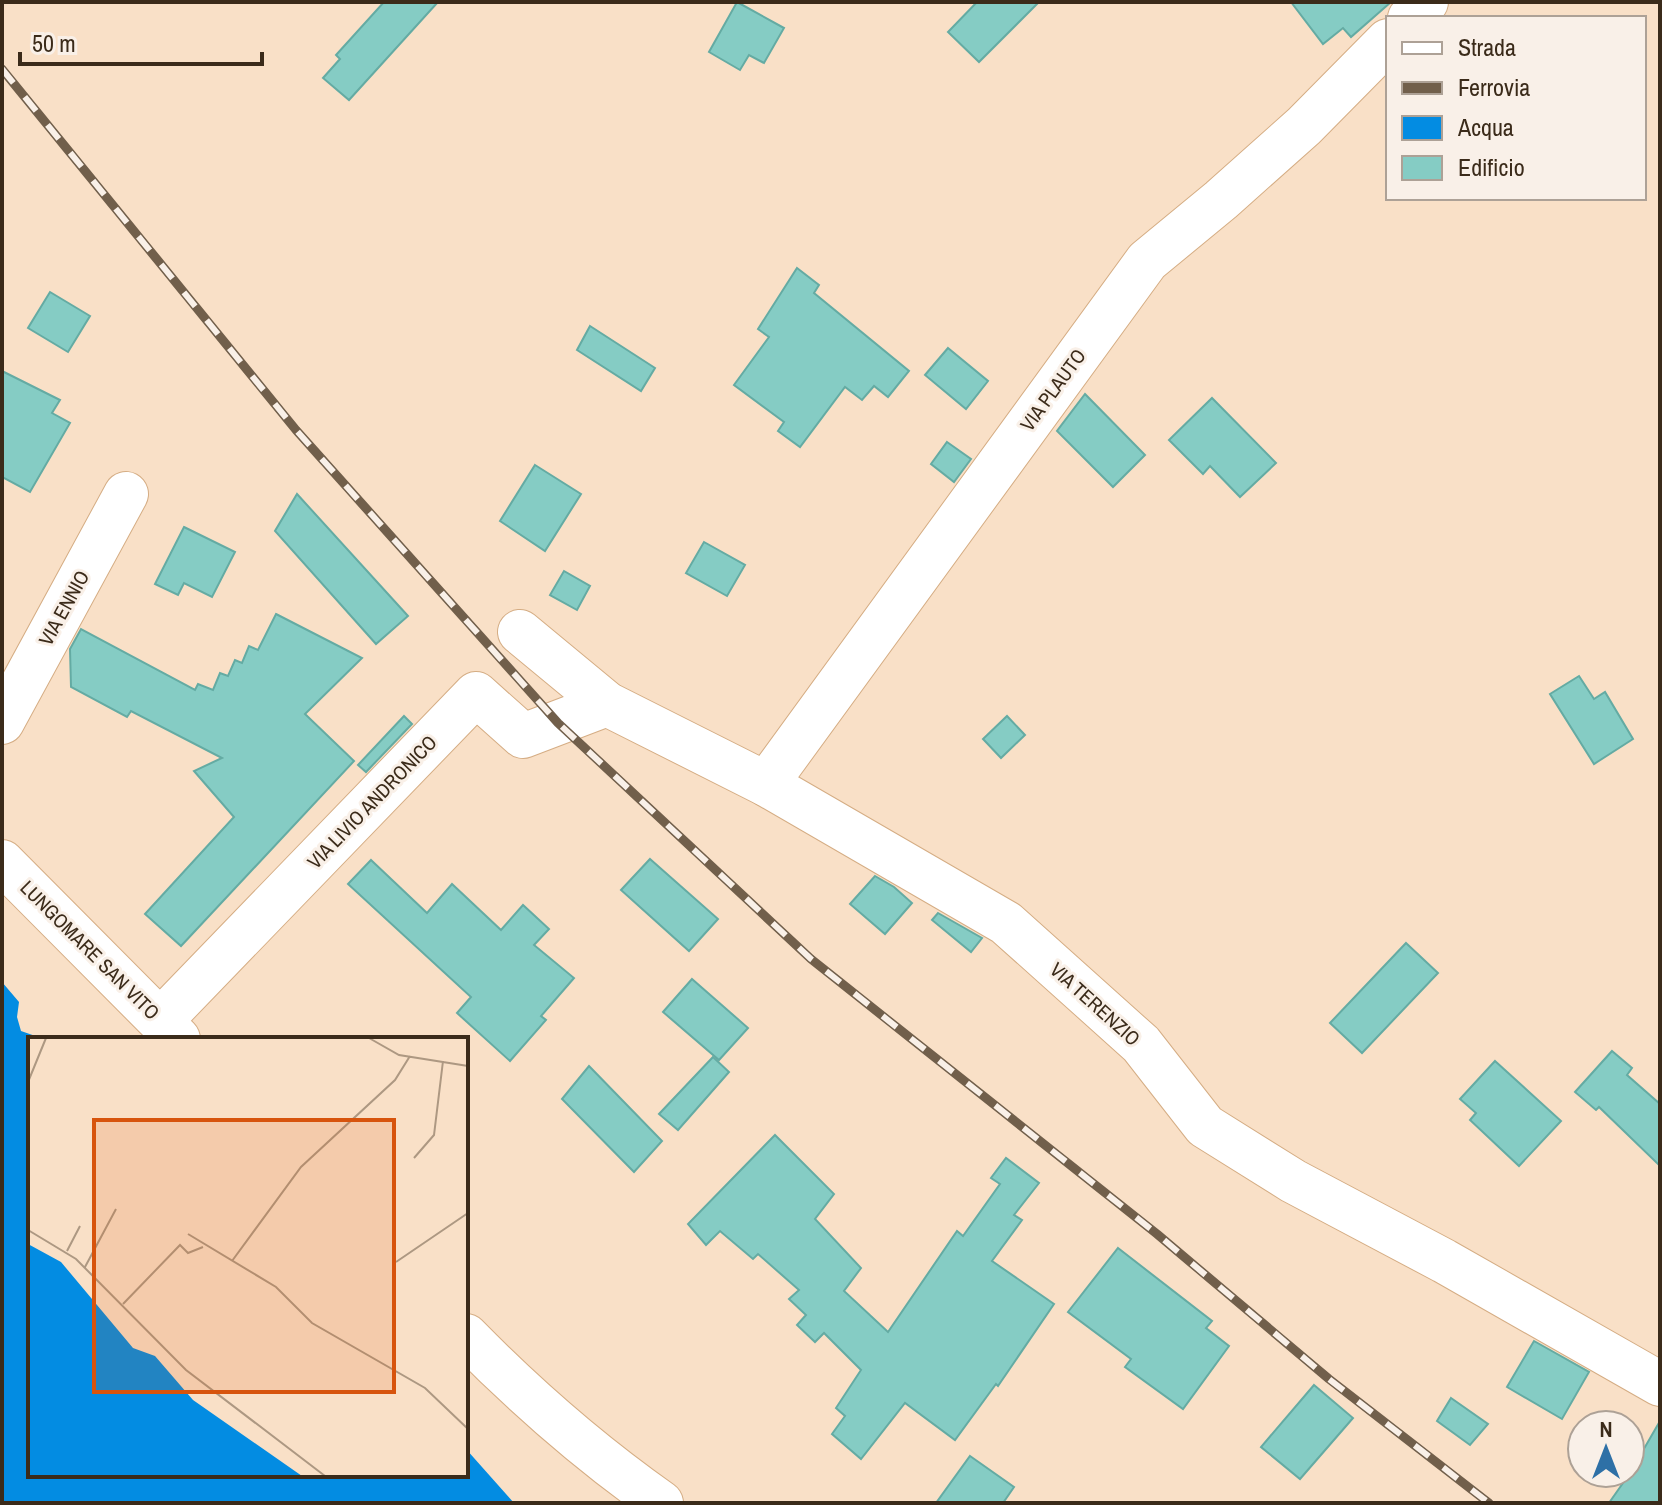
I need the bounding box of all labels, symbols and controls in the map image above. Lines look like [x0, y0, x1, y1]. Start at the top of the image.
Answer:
scale bar [20, 16, 262, 66]
legend [1386, 16, 1646, 200]
text: 50 m [32, 27, 76, 59]
text: Strada [1458, 31, 1516, 63]
text: Ferrovia [1458, 71, 1530, 103]
text: Acqua [1457, 111, 1514, 143]
text: Edificio [1458, 151, 1525, 183]
street label: VIA PLAUTO [1014, 343, 1092, 436]
street label: VIA ENNIO [32, 565, 95, 650]
street label: VIA LIVIO ANDRONICO [301, 729, 442, 874]
street label: LUNGOMARE SAN VITO [15, 874, 166, 1025]
street label: VIA TERENZIO [1044, 956, 1146, 1051]
inset map [28, 1037, 468, 1477]
north arrow [1566, 1409, 1646, 1489]
text: N [1599, 1414, 1613, 1444]

